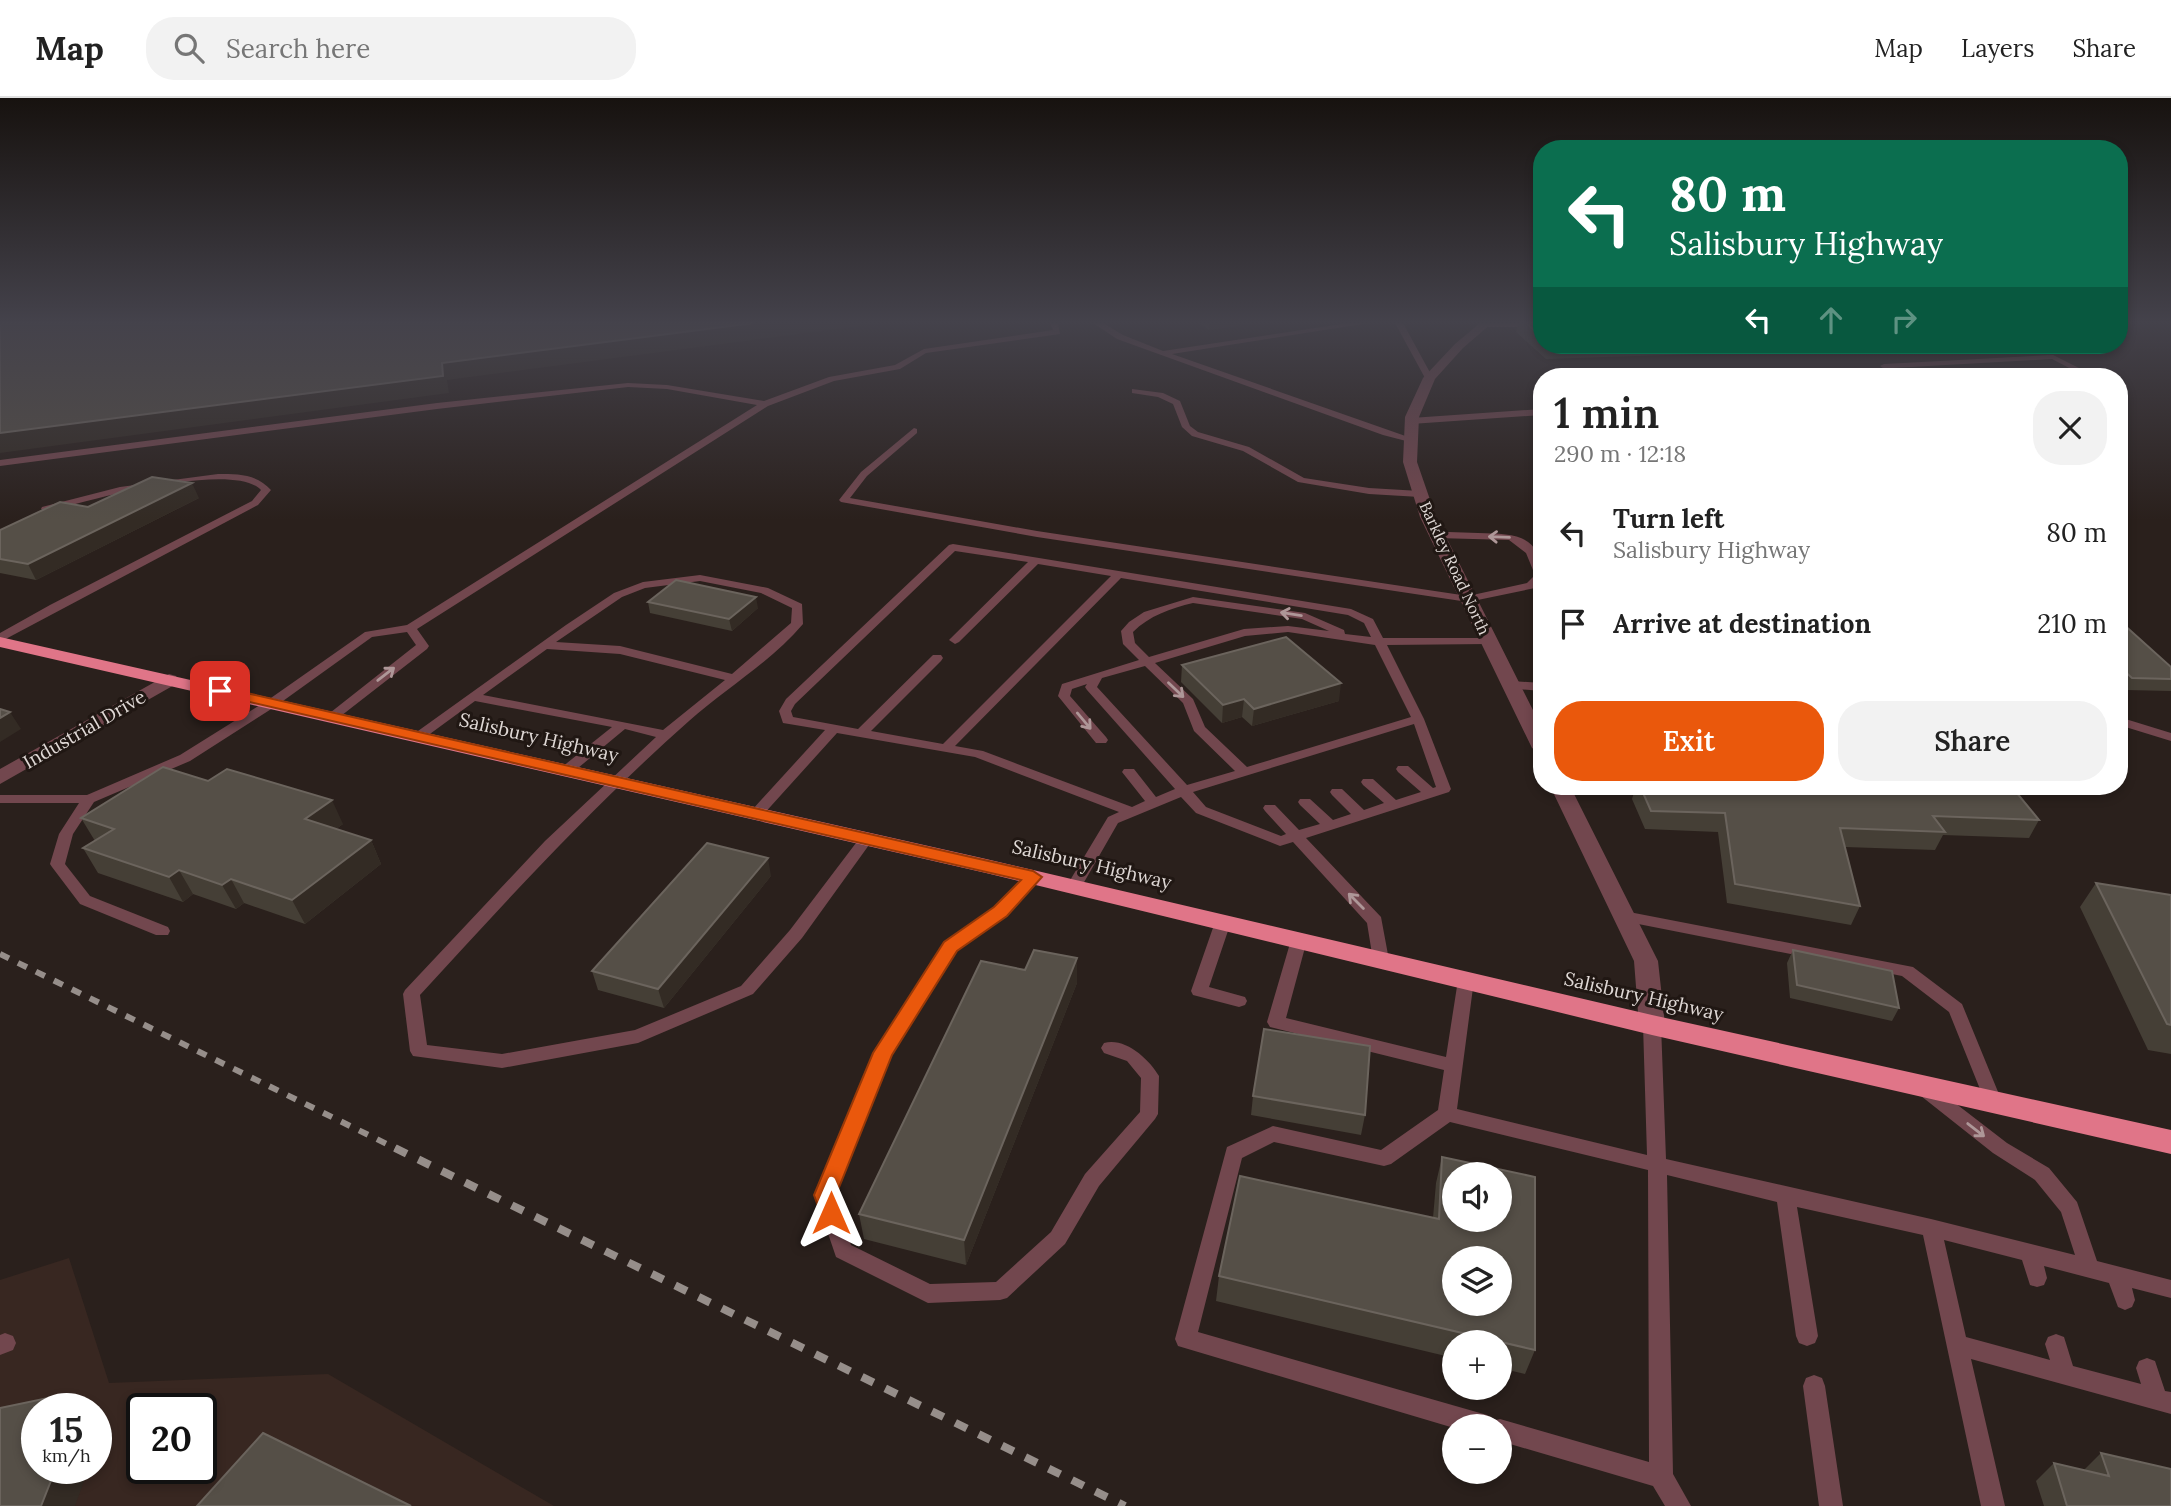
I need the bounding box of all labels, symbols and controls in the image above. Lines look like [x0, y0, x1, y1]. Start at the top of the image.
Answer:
search box [146, 17, 636, 80]
text: Map [35, 27, 104, 69]
icon: search [170, 29, 208, 67]
text: Search here [226, 32, 370, 65]
text: Map [1874, 33, 1923, 64]
text: Layers [1961, 33, 2034, 64]
text: Share [2072, 33, 2136, 64]
text: 80 m [1669, 162, 1786, 224]
icon: left [1554, 168, 1645, 259]
text: Salisbury Highway [1669, 223, 1943, 264]
icon: left [1739, 301, 1777, 339]
icon: ahead [1812, 301, 1850, 339]
icon: right [1885, 301, 1923, 339]
text: 1 min [1554, 386, 1659, 440]
button: close [2033, 391, 2107, 465]
text: 290 m · 12:18 [1554, 439, 1686, 468]
street label: Barkley Road North [1415, 498, 1495, 638]
text: Turn left [1613, 502, 1724, 535]
icon: left [1554, 514, 1592, 552]
text: 80 m [2046, 516, 2107, 549]
one-way arrow [1487, 530, 1510, 544]
text: Salisbury Highway [1613, 535, 1810, 564]
icon: arrive [1554, 605, 1592, 643]
one-way arrow [1280, 607, 1303, 620]
text: Arrive at destination [1613, 607, 1871, 640]
text: 210 m [2037, 607, 2107, 640]
pin [190, 661, 250, 721]
one-way arrow [376, 667, 395, 682]
icon: arrive [201, 672, 239, 710]
one-way arrow [1167, 681, 1184, 698]
street label: Industrial Drive [18, 684, 150, 774]
button: Exit [1554, 701, 1824, 781]
button: Share [1838, 701, 2107, 781]
street label: Salisbury Highway [457, 707, 621, 767]
one-way arrow [1076, 712, 1092, 730]
street label: Salisbury Highway [1010, 834, 1174, 894]
one-way arrow [1347, 892, 1364, 909]
street label: Salisbury Highway [1562, 966, 1726, 1026]
one-way arrow [1967, 1122, 1985, 1138]
map controls [1442, 1162, 1512, 1484]
button: sound [1442, 1162, 1512, 1232]
position arrow [794, 1176, 868, 1250]
button: layers [1442, 1246, 1512, 1316]
button: + [1442, 1330, 1512, 1400]
speed limit sign: 20 [126, 1393, 217, 1484]
text: 15 [50, 1407, 83, 1452]
button: − [1442, 1414, 1512, 1484]
text: km/h [42, 1444, 91, 1467]

